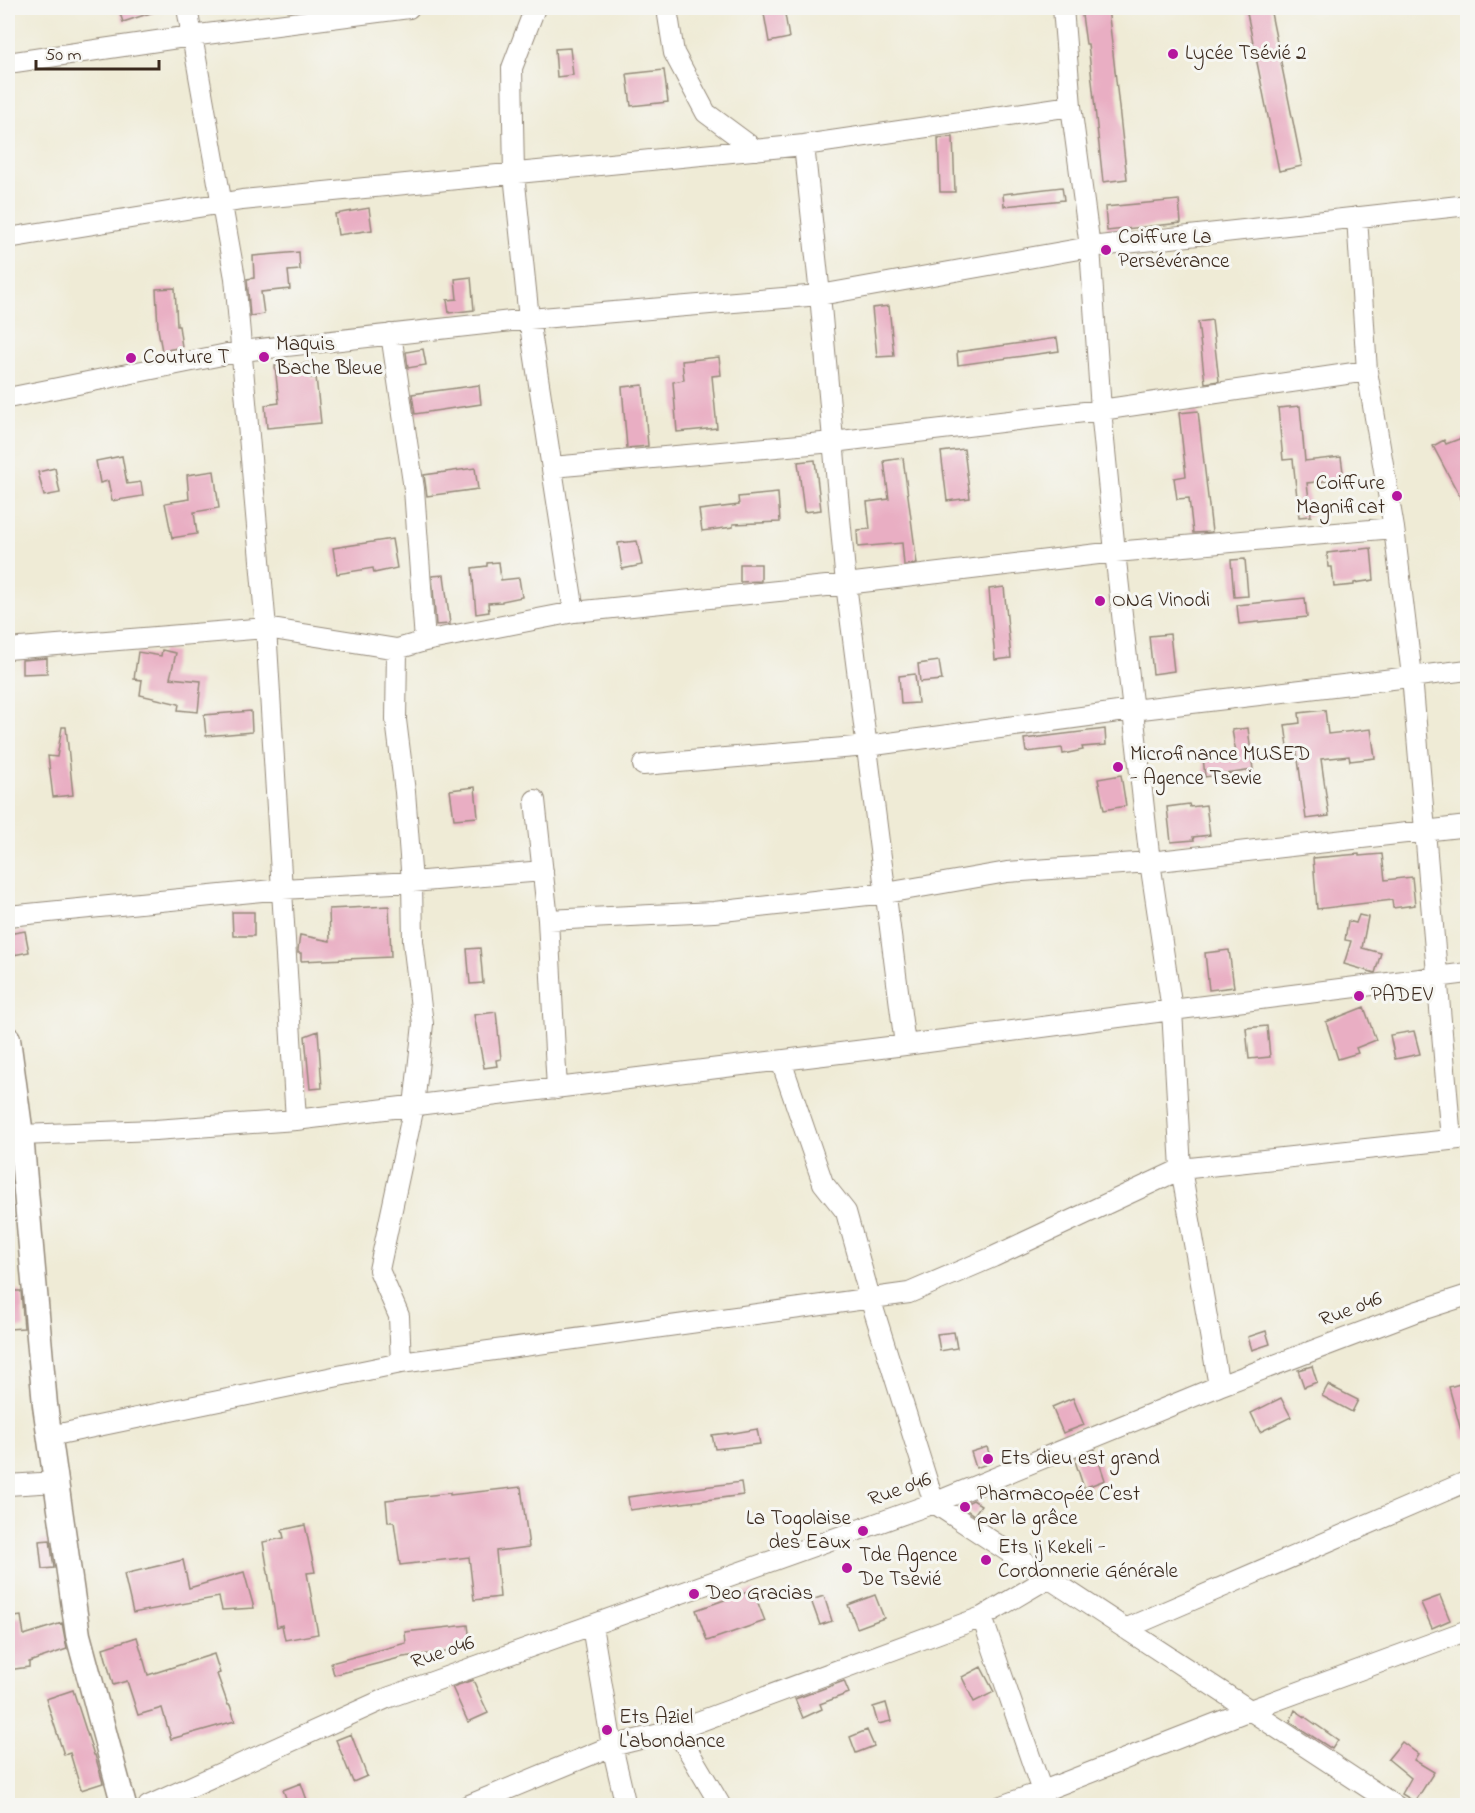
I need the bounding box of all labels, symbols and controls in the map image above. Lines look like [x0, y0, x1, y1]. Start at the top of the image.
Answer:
scale bar [36, 33, 159, 71]
place label: Lycée Tsévié 2 [1185, 39, 1307, 71]
text: 50 m [45, 43, 82, 69]
marker: Lycée Tsévié 2 [1166, 47, 1180, 61]
place label: Coiffure La Persévérance [1118, 223, 1230, 277]
marker: Coiffure La Persévérance [1099, 243, 1113, 257]
place label: Maquis Bache Bleue [275, 330, 383, 384]
place label: Couture T [143, 343, 230, 373]
marker: Maquis Bache Bleue [257, 350, 271, 364]
marker: Couture T [124, 351, 138, 365]
place label: Coiffure Magnificat [1296, 469, 1386, 525]
marker: Coiffure Magnificat [1390, 489, 1404, 503]
place label: ONG Vinodi [1112, 586, 1210, 616]
marker: ONG Vinodi [1093, 594, 1107, 608]
place label: Microfinance MUSED - Agence Tsevie [1130, 740, 1310, 796]
marker: Microfinance MUSED - Agence Tsevie [1111, 760, 1125, 774]
place label: PADEV [1371, 981, 1433, 1011]
marker: PADEV [1352, 989, 1366, 1003]
street label: Rue 046 [1315, 1284, 1387, 1336]
place label: Ets dieu est grand [1000, 1444, 1160, 1476]
marker: Ets dieu est grand [981, 1452, 995, 1466]
street label: Rue 046 [864, 1465, 936, 1515]
place label: Pharmacopée C'est par la grâce [977, 1480, 1140, 1536]
marker: Pharmacopée C'est par la grâce [958, 1500, 972, 1514]
place label: La Togolaise des Eaux [746, 1504, 852, 1558]
marker: La Togolaise des Eaux [856, 1524, 870, 1538]
place label: Ets Ij Kekeli - Cordonnerie Générale [998, 1533, 1178, 1587]
place label: Tde Agence De Tsevié [858, 1541, 958, 1595]
marker: Ets Ij Kekeli - Cordonnerie Générale [979, 1553, 993, 1567]
marker: Tde Agence De Tsevié [840, 1561, 854, 1575]
place label: Deo Gracias [705, 1579, 813, 1609]
marker: Deo Gracias [687, 1587, 701, 1601]
street label: Rue 046 [407, 1628, 479, 1678]
place label: Ets Aziel L'abondance [619, 1703, 725, 1757]
marker: Ets Aziel L'abondance [600, 1723, 614, 1737]

